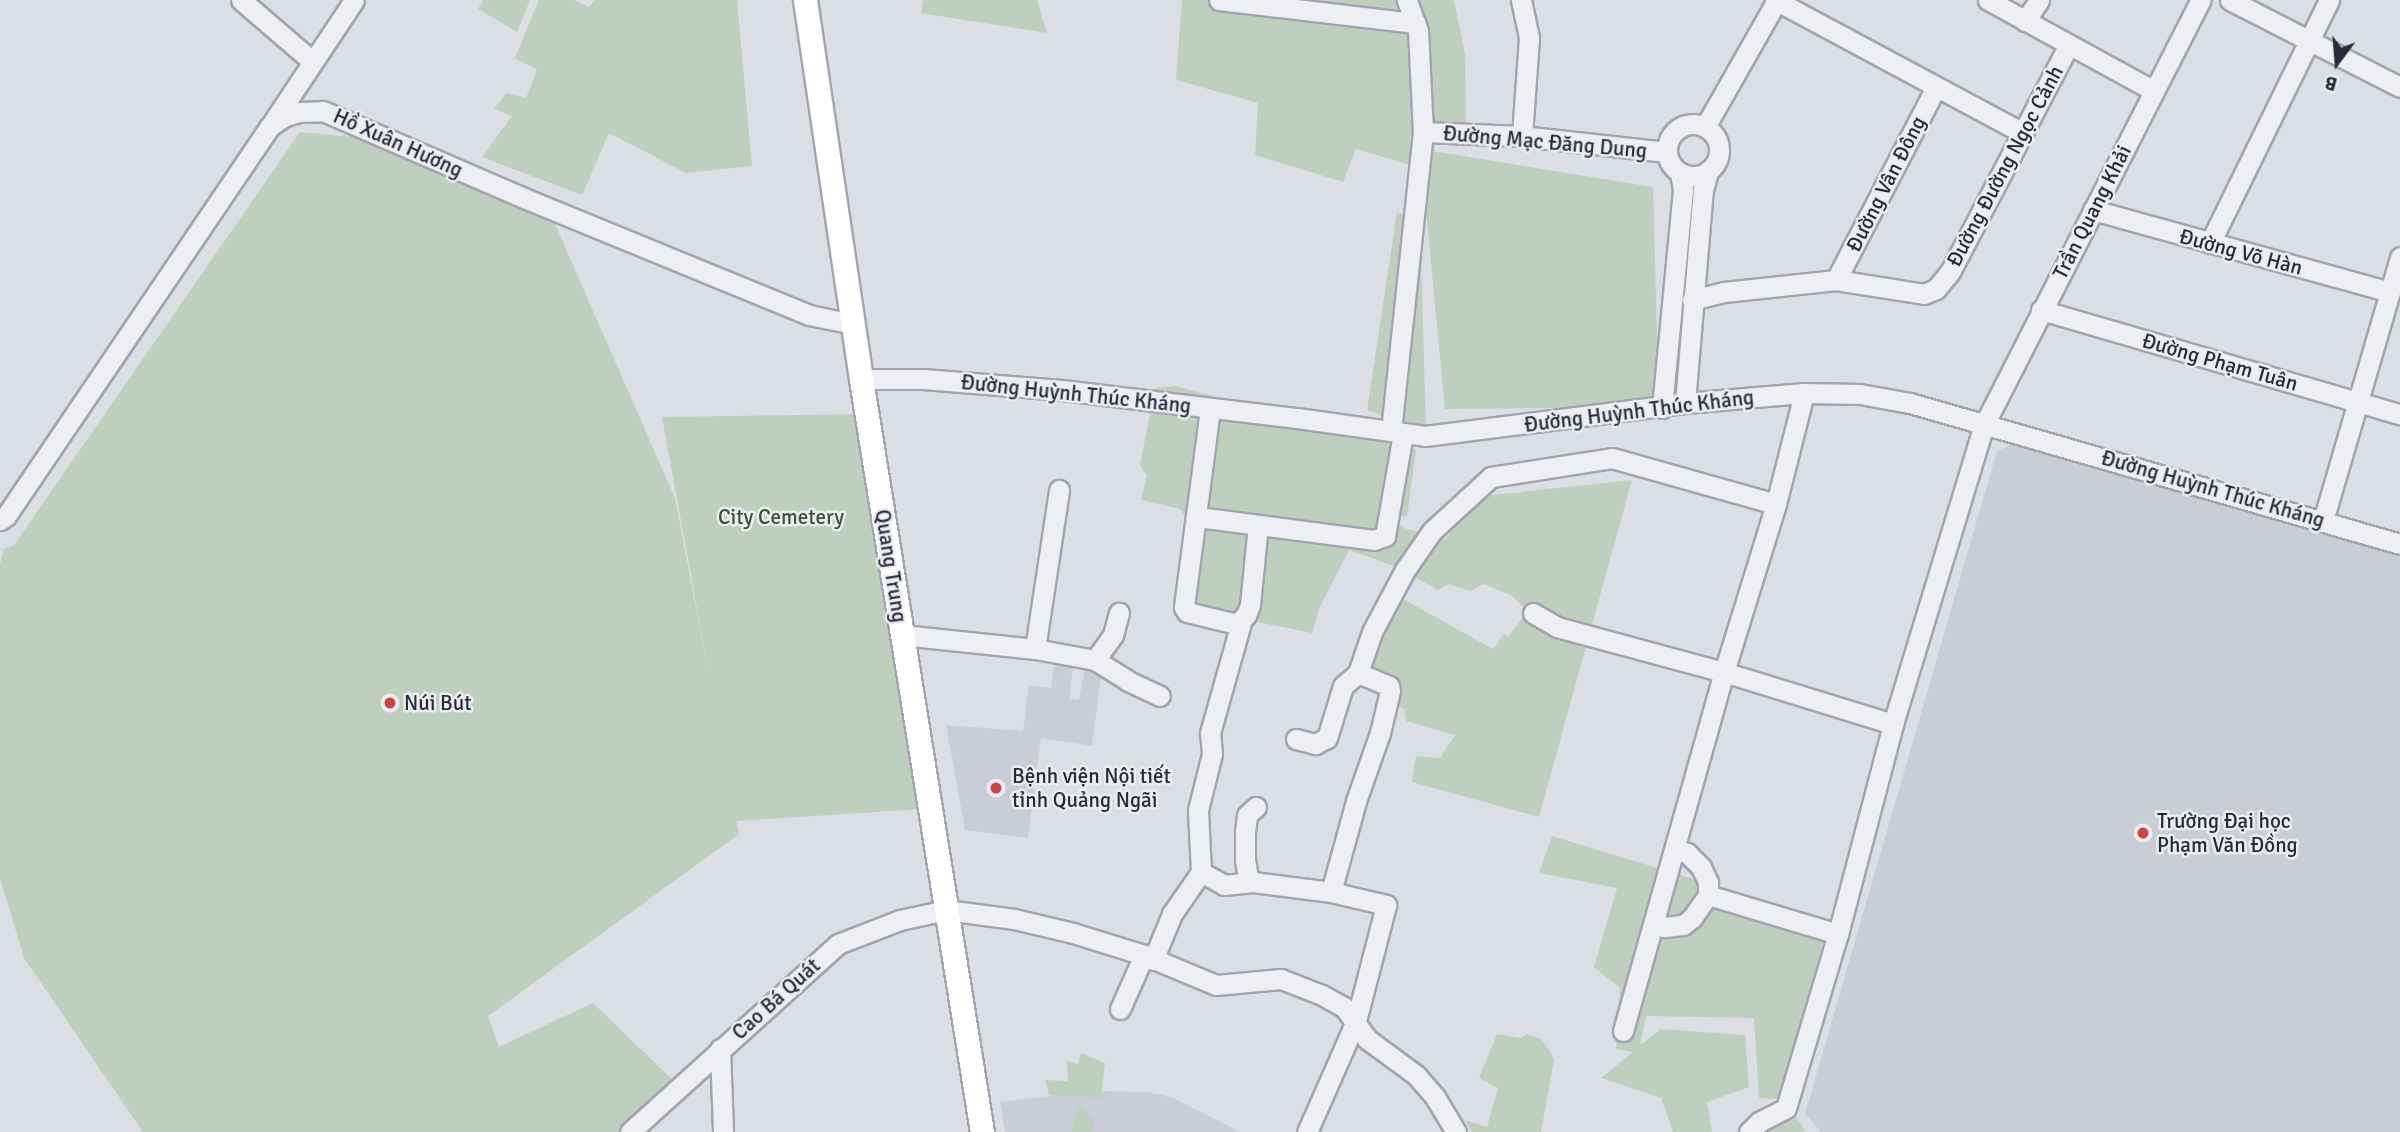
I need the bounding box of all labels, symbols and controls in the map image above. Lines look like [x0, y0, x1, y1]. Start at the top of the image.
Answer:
north arrow [2302, 28, 2372, 98]
street label: Đường Đường Ngọc Cảnh [1941, 61, 2069, 271]
text: B [2322, 70, 2340, 96]
street label: Hồ Xuân Hương [329, 103, 467, 183]
street label: Đường Vân Đông [1841, 112, 1931, 256]
street label: Đường Mạc Đăng Dung [1442, 121, 1648, 163]
street label: Trần Quang Khải [2047, 141, 2137, 283]
street label: Đường Võ Hàn [2177, 223, 2305, 281]
street label: Đường Phạm Tuân [2139, 328, 2301, 396]
street label: Đường Huỳnh Thúc Kháng [960, 369, 1192, 419]
street label: Đường Huỳnh Thúc Kháng [1523, 384, 1755, 438]
street label: Đường Huỳnh Thúc Kháng [2098, 445, 2328, 533]
park label: City Cemetery [718, 504, 844, 530]
street label: Quang Trung [870, 508, 912, 624]
place label: Núi Bút [404, 690, 472, 716]
marker: Núi Bút [382, 695, 398, 711]
place label: Bệnh viện Nội tiết tỉnh Quảng Ngãi [1012, 763, 1171, 813]
marker: Bệnh viện Nội tiết tỉnh Quảng Ngãi [986, 778, 1006, 798]
place label: Trường Đại học Phạm Văn Đồng [2157, 808, 2298, 858]
marker: Trường Đại học Phạm Văn Đồng [2135, 825, 2151, 841]
street label: Cao Bá Quát [727, 953, 825, 1045]

